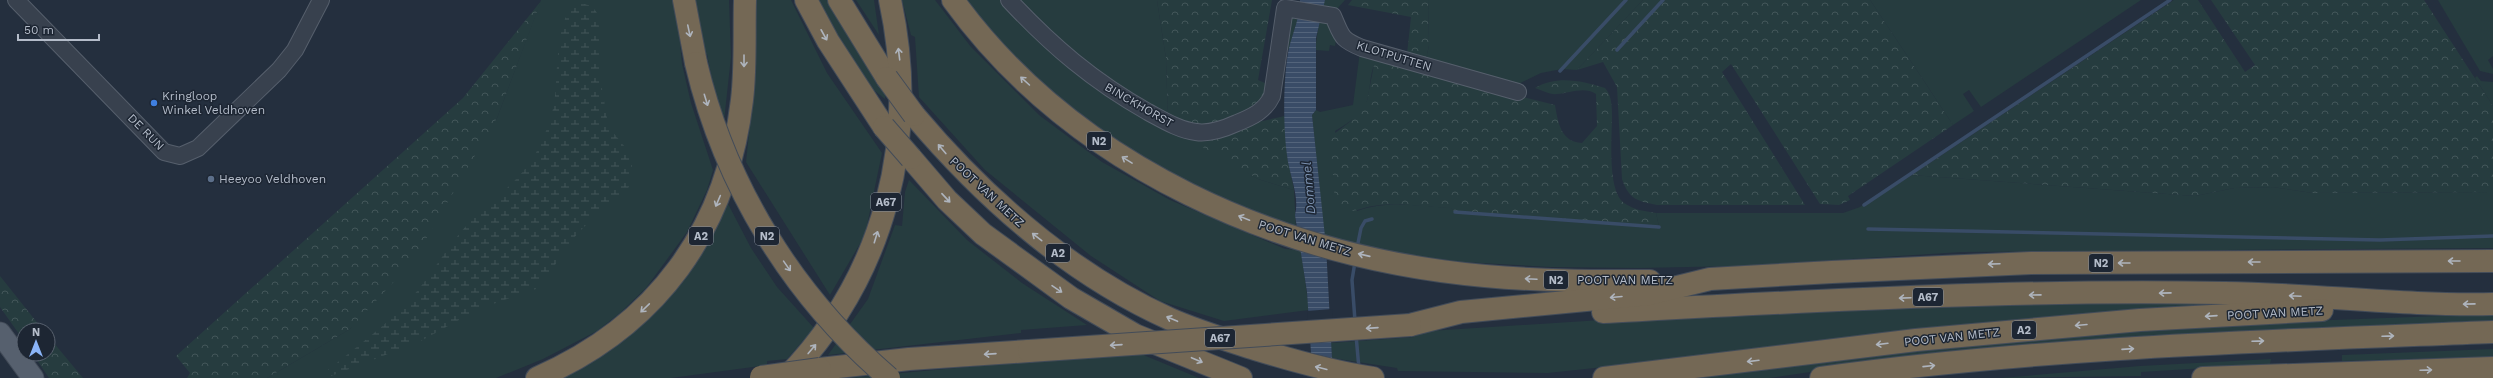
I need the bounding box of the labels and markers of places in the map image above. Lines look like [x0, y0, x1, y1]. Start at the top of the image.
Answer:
place label: Kringloop Winkel Veldhoven [162, 89, 265, 117]
marker: Kringloop Winkel Veldhoven [149, 98, 159, 108]
place label: Heeyoo Veldhoven [219, 172, 326, 186]
marker: Heeyoo Veldhoven [206, 174, 216, 184]

